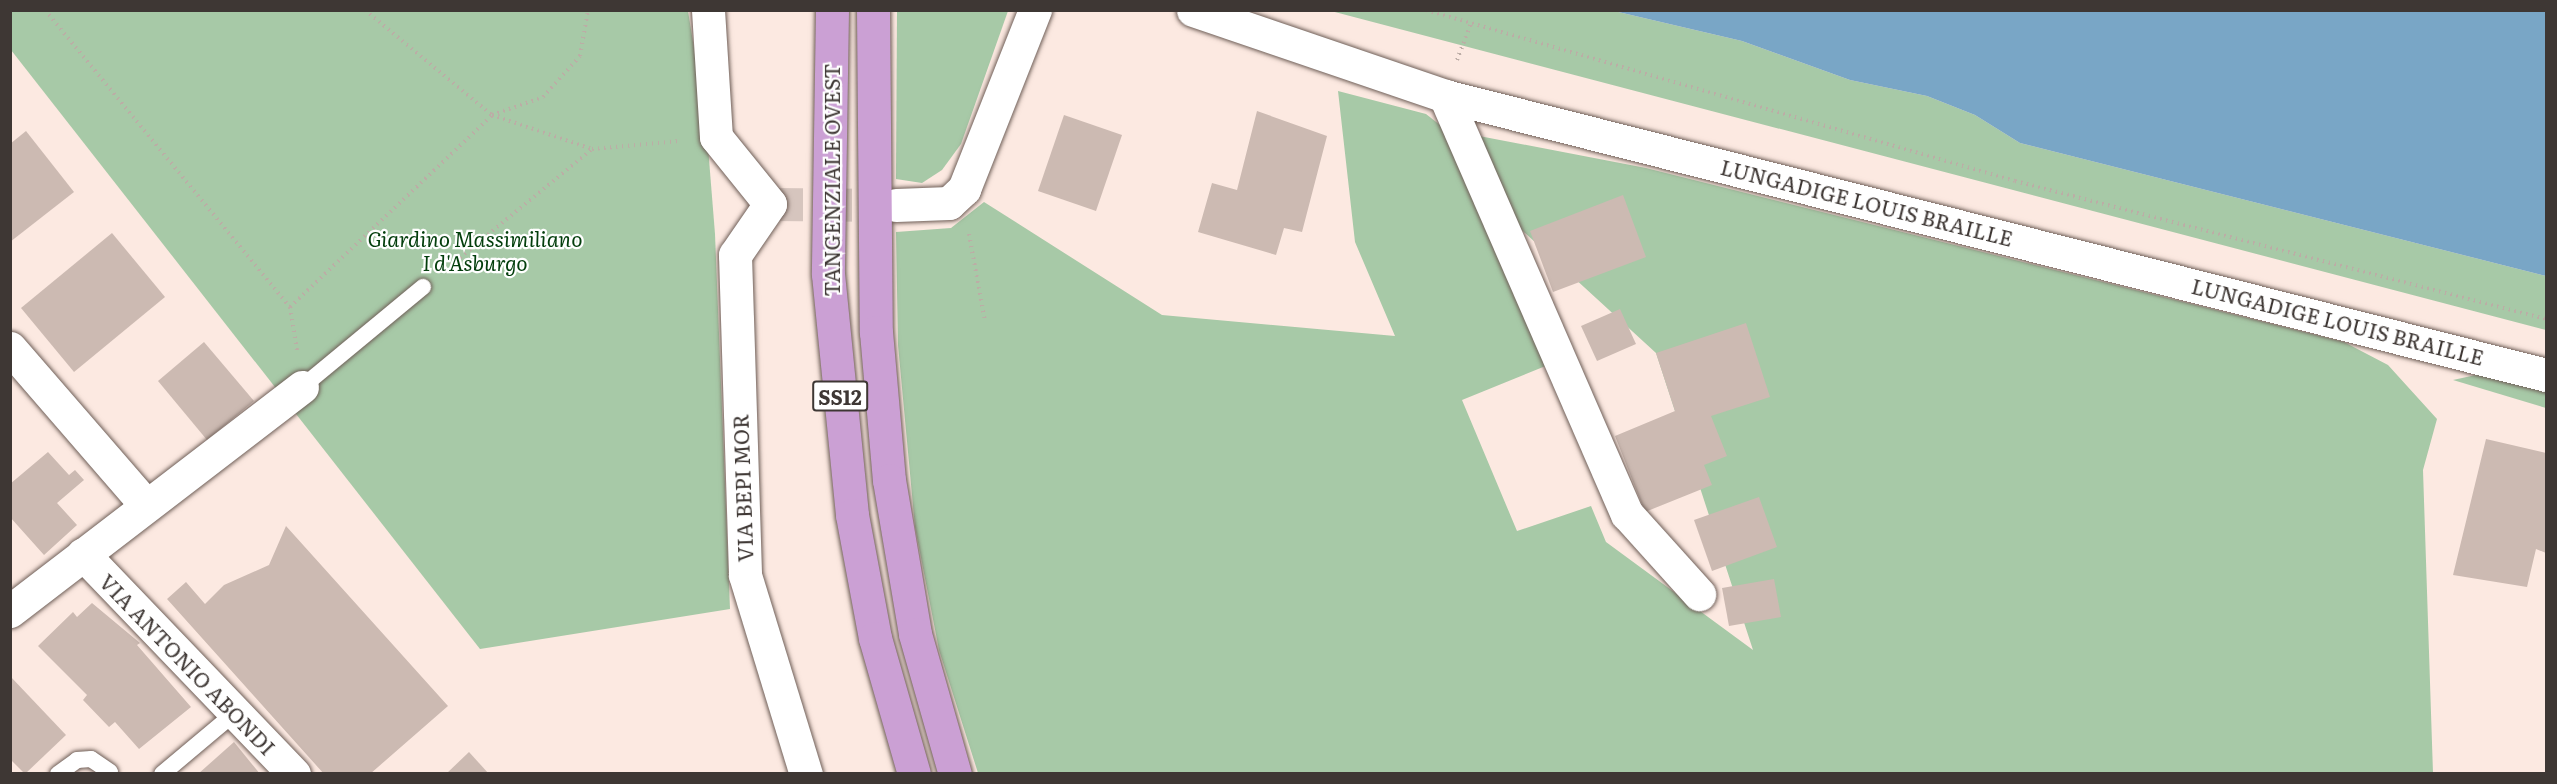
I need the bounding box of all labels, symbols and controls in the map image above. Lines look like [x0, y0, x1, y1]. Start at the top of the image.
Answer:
street label: TANGENZIALE OVEST [818, 63, 844, 297]
street label: LUNGADIGE LOUIS BRAILLE [1718, 153, 2016, 251]
park label: Giardino Massimiliano I d'Asburgo [368, 225, 582, 275]
street label: LUNGADIGE LOUIS BRAILLE [2189, 272, 2487, 370]
road number: SS12 [812, 379, 868, 413]
street label: VIA BEPI MOR [727, 413, 757, 563]
street label: VIA ANTONIO ABONDI [95, 568, 281, 760]

